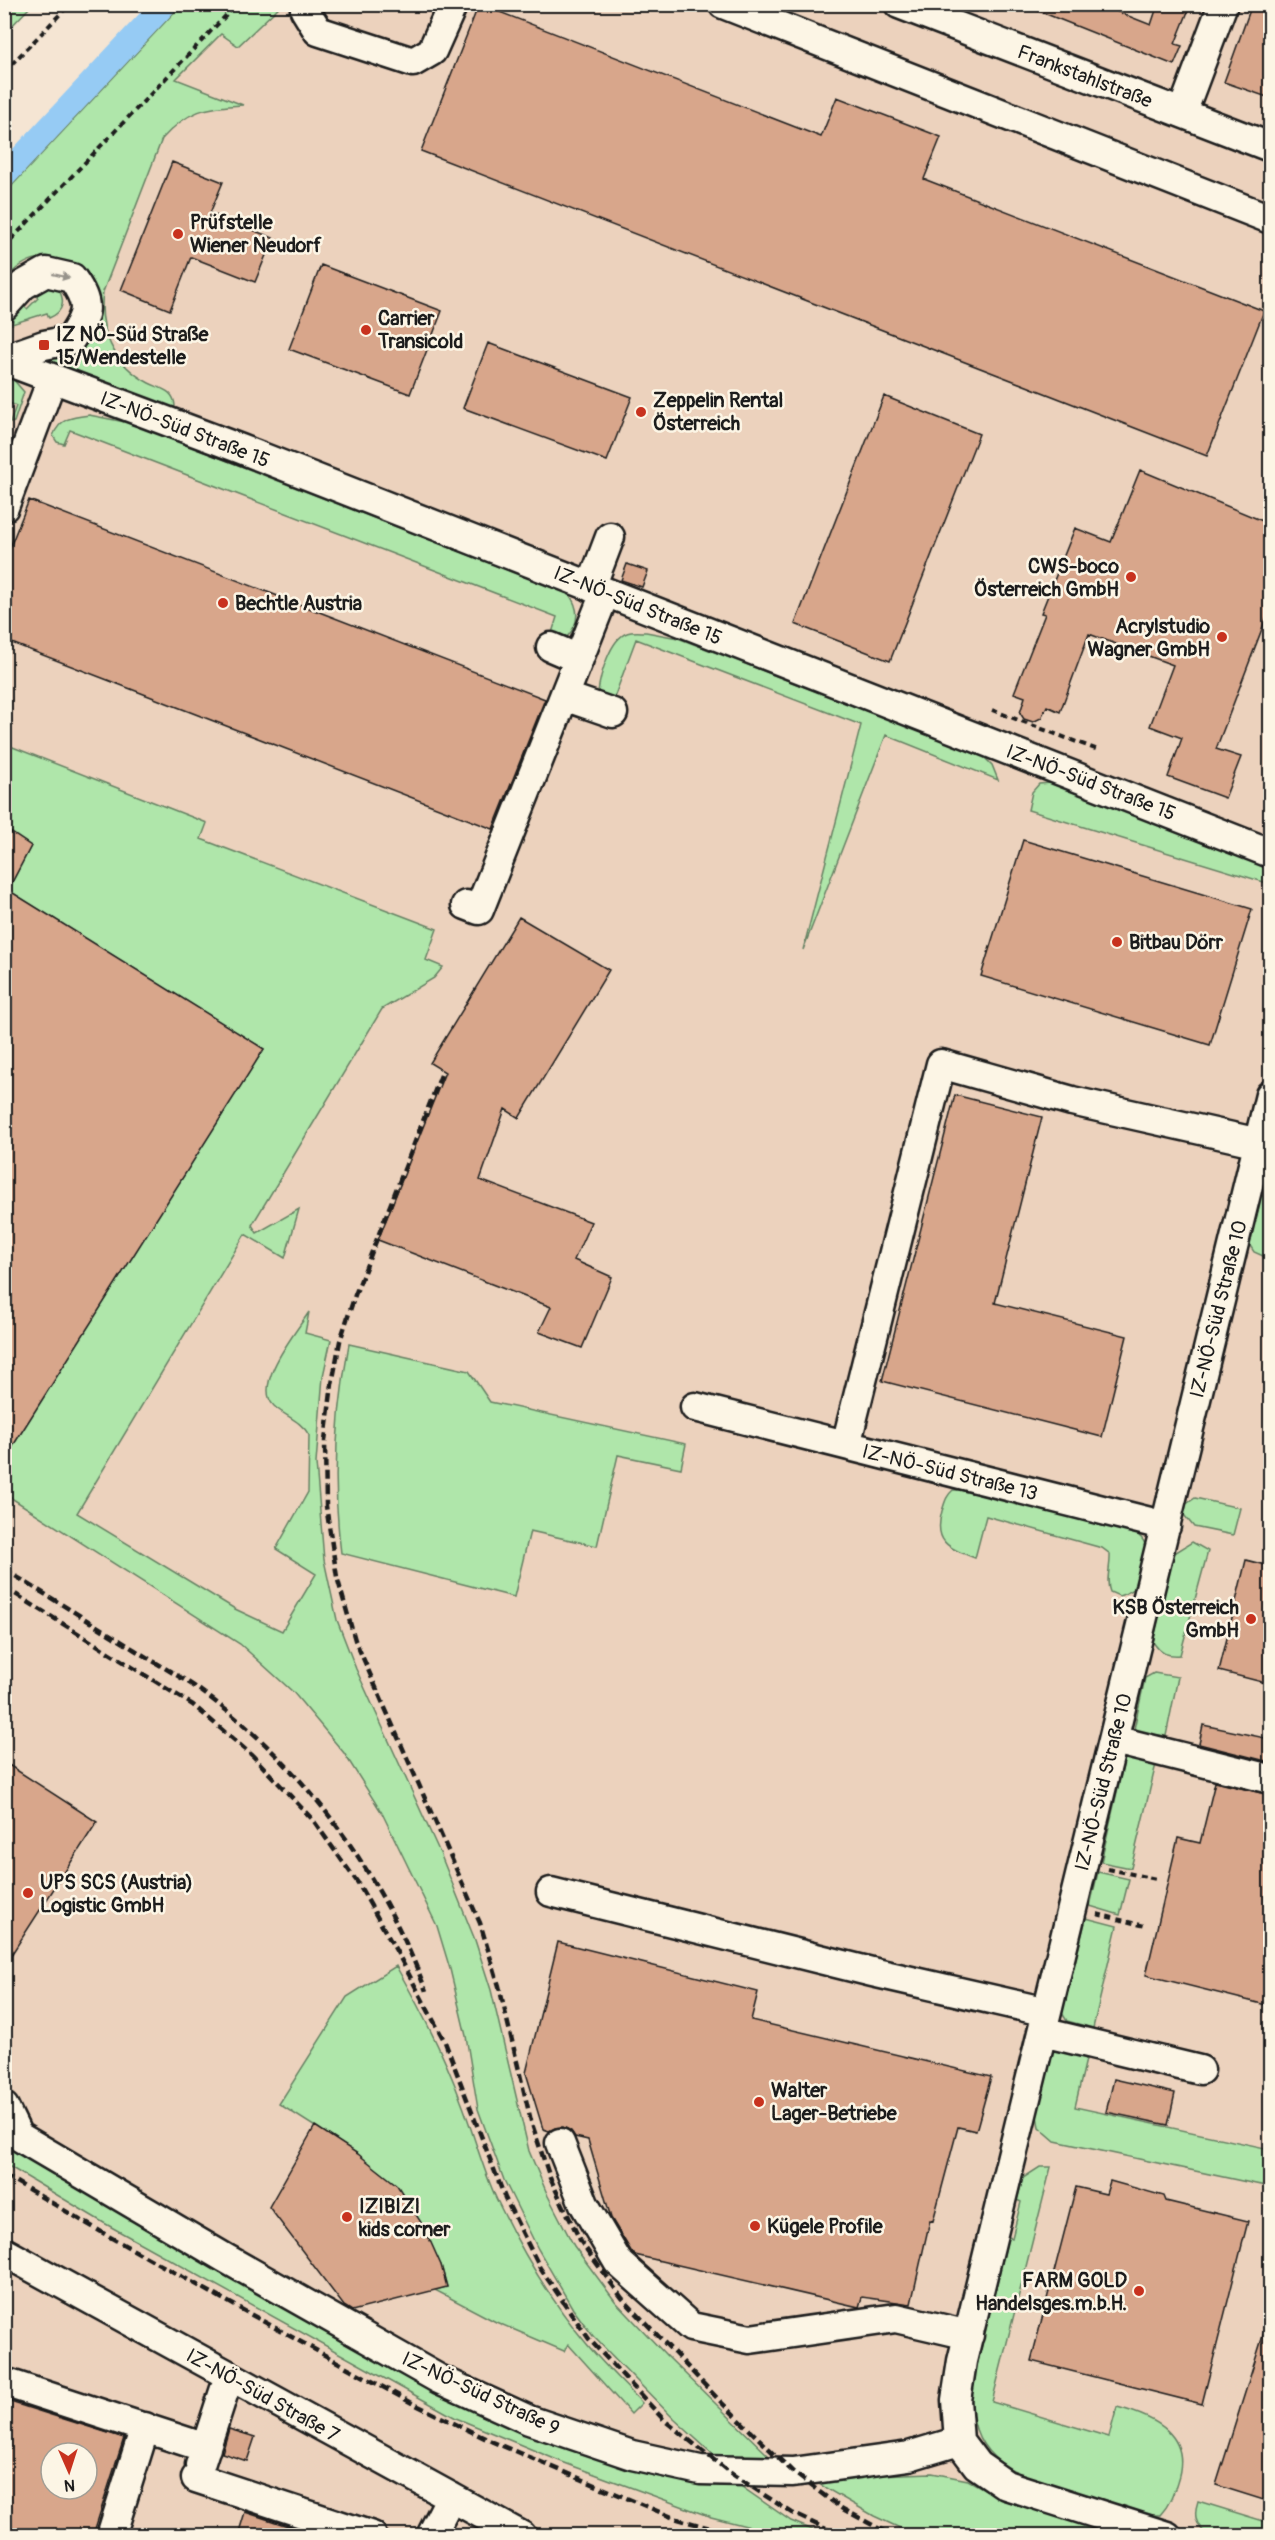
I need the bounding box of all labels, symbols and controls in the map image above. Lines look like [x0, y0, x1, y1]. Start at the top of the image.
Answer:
street label: Frankstahlstraße [1014, 39, 1156, 114]
place label: Prüfstelle Wiener Neudorf [190, 210, 322, 258]
marker: Prüfstelle Wiener Neudorf [171, 227, 185, 241]
one-way arrow [52, 271, 70, 281]
place label: Carrier Transicold [377, 306, 463, 354]
place label: IZ NÖ-Süd Straße 15/Wendestelle [56, 322, 209, 370]
marker: Carrier Transicold [359, 323, 373, 337]
marker: IZ NÖ-Süd Straße 15/Wendestelle [37, 338, 51, 352]
street label: IZ-NÖ-Süd Straße 15 [97, 386, 273, 473]
place label: Zeppelin Rental Österreich [653, 388, 783, 436]
marker: Zeppelin Rental Österreich [634, 405, 648, 419]
place label: CWS-boco Österreich GmbH [974, 554, 1119, 602]
street label: IZ-NÖ-Süd Straße 15 [550, 560, 726, 651]
marker: CWS-boco Österreich GmbH [1124, 570, 1138, 584]
place label: Bechtle Austria [235, 591, 362, 616]
marker: Bechtle Austria [216, 596, 230, 610]
place label: Acrylstudio Wagner GmbH [1087, 614, 1210, 662]
marker: Acrylstudio Wagner GmbH [1215, 630, 1229, 644]
street label: IZ-NÖ-Süd Straße 15 [1003, 739, 1179, 826]
place label: Bitbau Dörr [1129, 930, 1224, 955]
marker: Bitbau Dörr [1110, 935, 1124, 949]
street label: IZ-NÖ-Süd Straße 10 [1184, 1218, 1253, 1401]
street label: IZ-NÖ-Süd Straße 13 [860, 1439, 1040, 1506]
place label: KSB Österreich GmbH [1112, 1595, 1239, 1643]
marker: KSB Österreich GmbH [1244, 1612, 1258, 1626]
street label: IZ-NÖ-Süd Straße 10 [1069, 1691, 1138, 1874]
place label: UPS SCS (Austria) Logistic GmbH [40, 1870, 193, 1918]
marker: UPS SCS (Austria) Logistic GmbH [21, 1886, 35, 1900]
place label: Walter Lager-Betriebe [771, 2078, 898, 2126]
marker: Walter Lager-Betriebe [752, 2095, 766, 2109]
place label: IZIBIZI kids corner [358, 2194, 451, 2242]
marker: IZIBIZI kids corner [340, 2210, 354, 2224]
place label: Kügele Profile [767, 2214, 884, 2239]
marker: Kügele Profile [748, 2219, 762, 2233]
place label: FARM GOLD Handelsges.m.b.H. [975, 2268, 1127, 2316]
marker: FARM GOLD Handelsges.m.b.H. [1132, 2284, 1146, 2298]
street label: IZ-NÖ-Süd Straße 7 [182, 2343, 344, 2448]
street label: IZ-NÖ-Süd Straße 9 [398, 2346, 564, 2441]
north arrow [39, 2441, 99, 2501]
text: N [64, 2475, 76, 2495]

